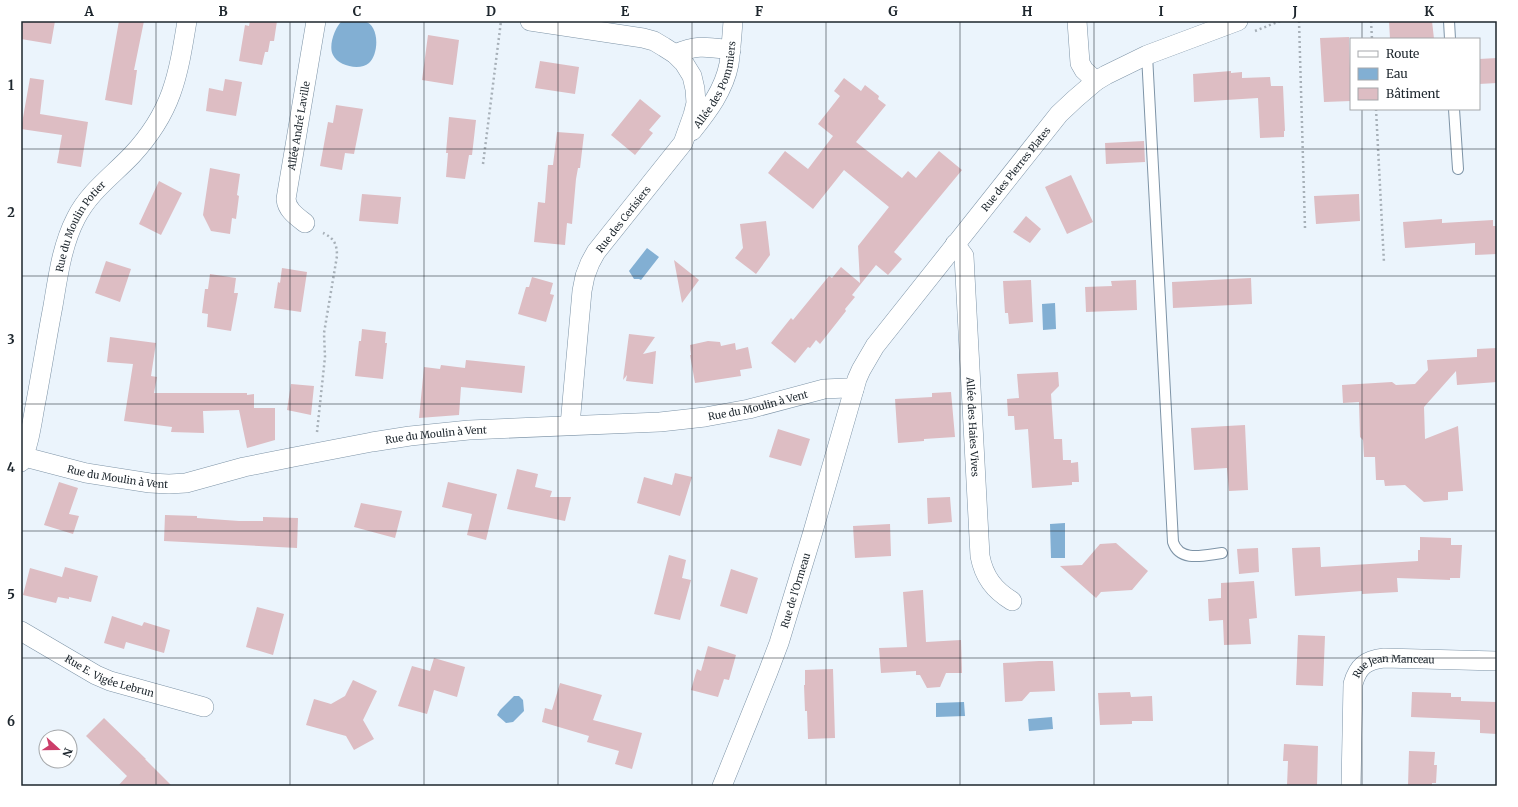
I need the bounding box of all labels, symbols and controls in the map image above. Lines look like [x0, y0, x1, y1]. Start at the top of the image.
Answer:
text: A [83, 3, 94, 20]
text: B [218, 3, 228, 20]
text: C [353, 3, 362, 20]
text: D [486, 3, 496, 20]
text: E [621, 3, 630, 20]
text: F [755, 3, 763, 20]
text: G [888, 3, 898, 20]
text: H [1022, 3, 1033, 20]
text: I [1158, 3, 1164, 20]
text: J [1291, 3, 1298, 20]
text: K [1424, 3, 1434, 20]
legend [1350, 38, 1480, 110]
street label: Allée des Pommiers [690, 40, 738, 132]
text: Route [1386, 46, 1419, 61]
text: Eau [1386, 66, 1408, 81]
text: 1 [8, 77, 14, 94]
street label: Allée André Laville [285, 80, 313, 172]
text: Bâtiment [1386, 86, 1440, 101]
street label: Rue des Pierres Plates [978, 124, 1053, 214]
street label: Rue du Moulin Potier [53, 178, 109, 273]
street label: Rue des Cerisiers [593, 183, 654, 255]
text: 2 [7, 204, 15, 221]
text: 3 [7, 331, 15, 348]
street label: Allée des Haies Vives [963, 376, 982, 477]
street label: Rue du Moulin à Vent [707, 388, 809, 423]
street label: Rue du Moulin à Vent [384, 423, 487, 447]
text: 4 [7, 459, 16, 476]
street label: Rue du Moulin à Vent [66, 462, 168, 491]
street label: Rue de l'Ormeau [778, 551, 813, 630]
text: 5 [7, 586, 15, 603]
street label: Rue E. Vigée Lebrun [63, 652, 156, 700]
street label: Rue Jean Manceau [1350, 652, 1435, 680]
text: 6 [7, 713, 15, 730]
north arrow [38, 729, 78, 769]
text: N [59, 746, 75, 759]

